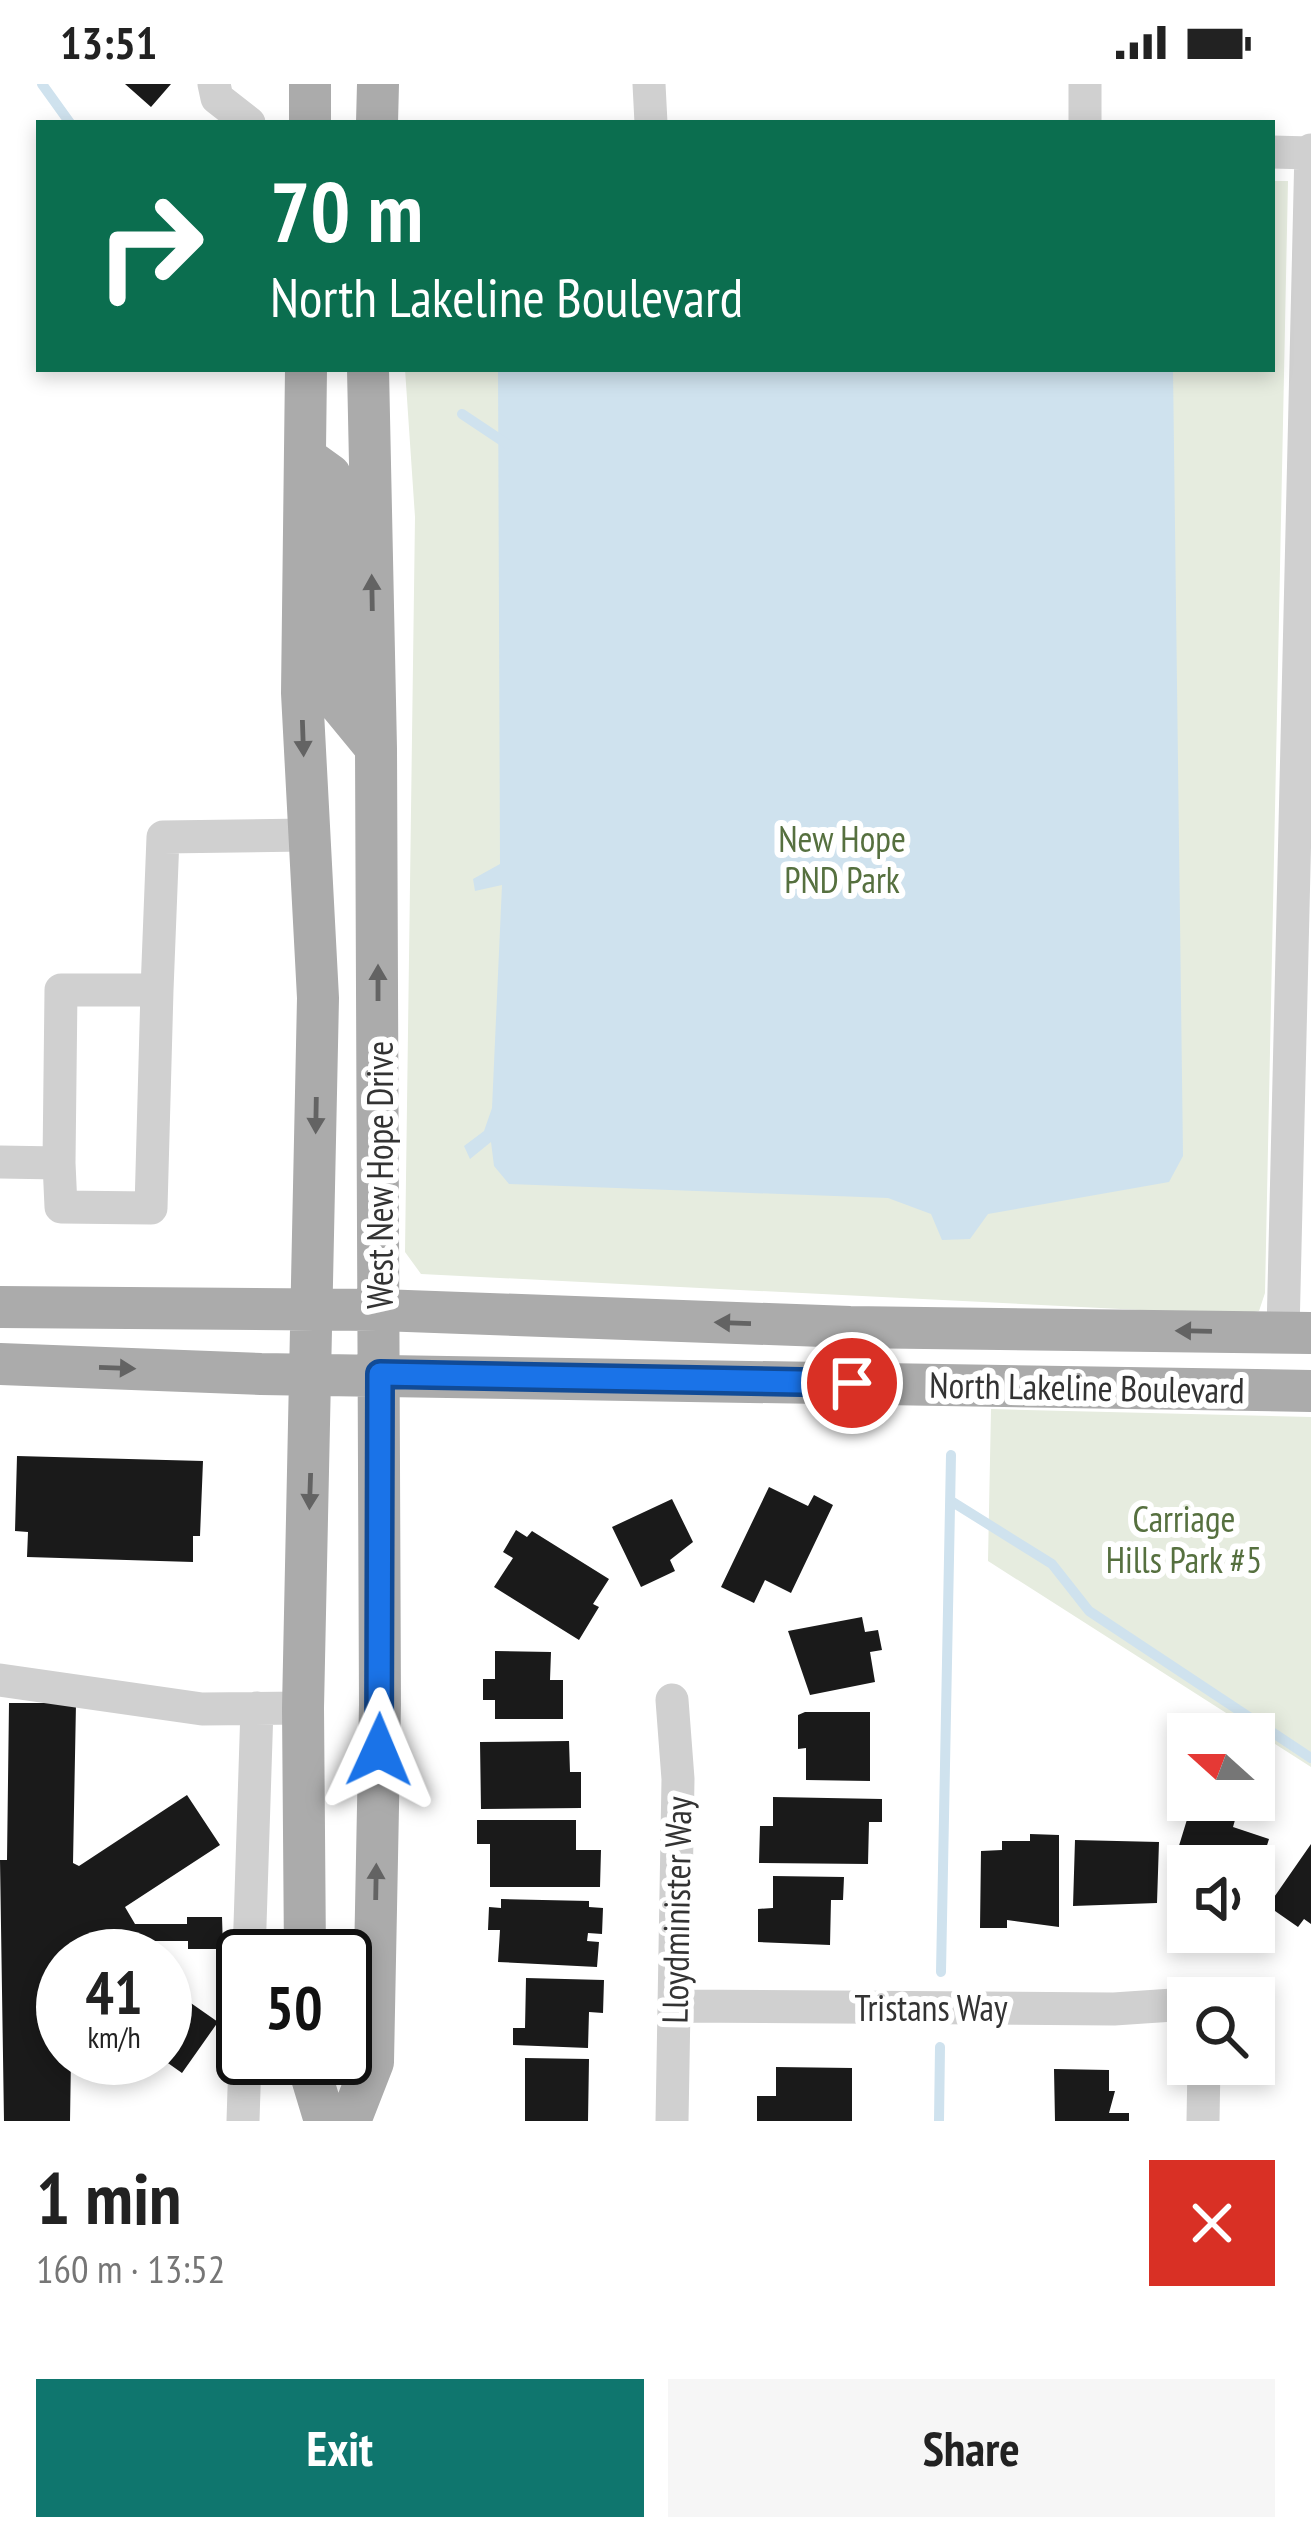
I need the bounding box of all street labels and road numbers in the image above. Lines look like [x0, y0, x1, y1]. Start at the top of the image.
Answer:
street label: West New Hope Drive [356, 1041, 403, 1309]
street label: North Lakeline Boulevard [929, 1361, 1245, 1413]
street label: Lloydminister Way [651, 1796, 701, 2024]
street label: Tristans Way [854, 1984, 1008, 2031]

